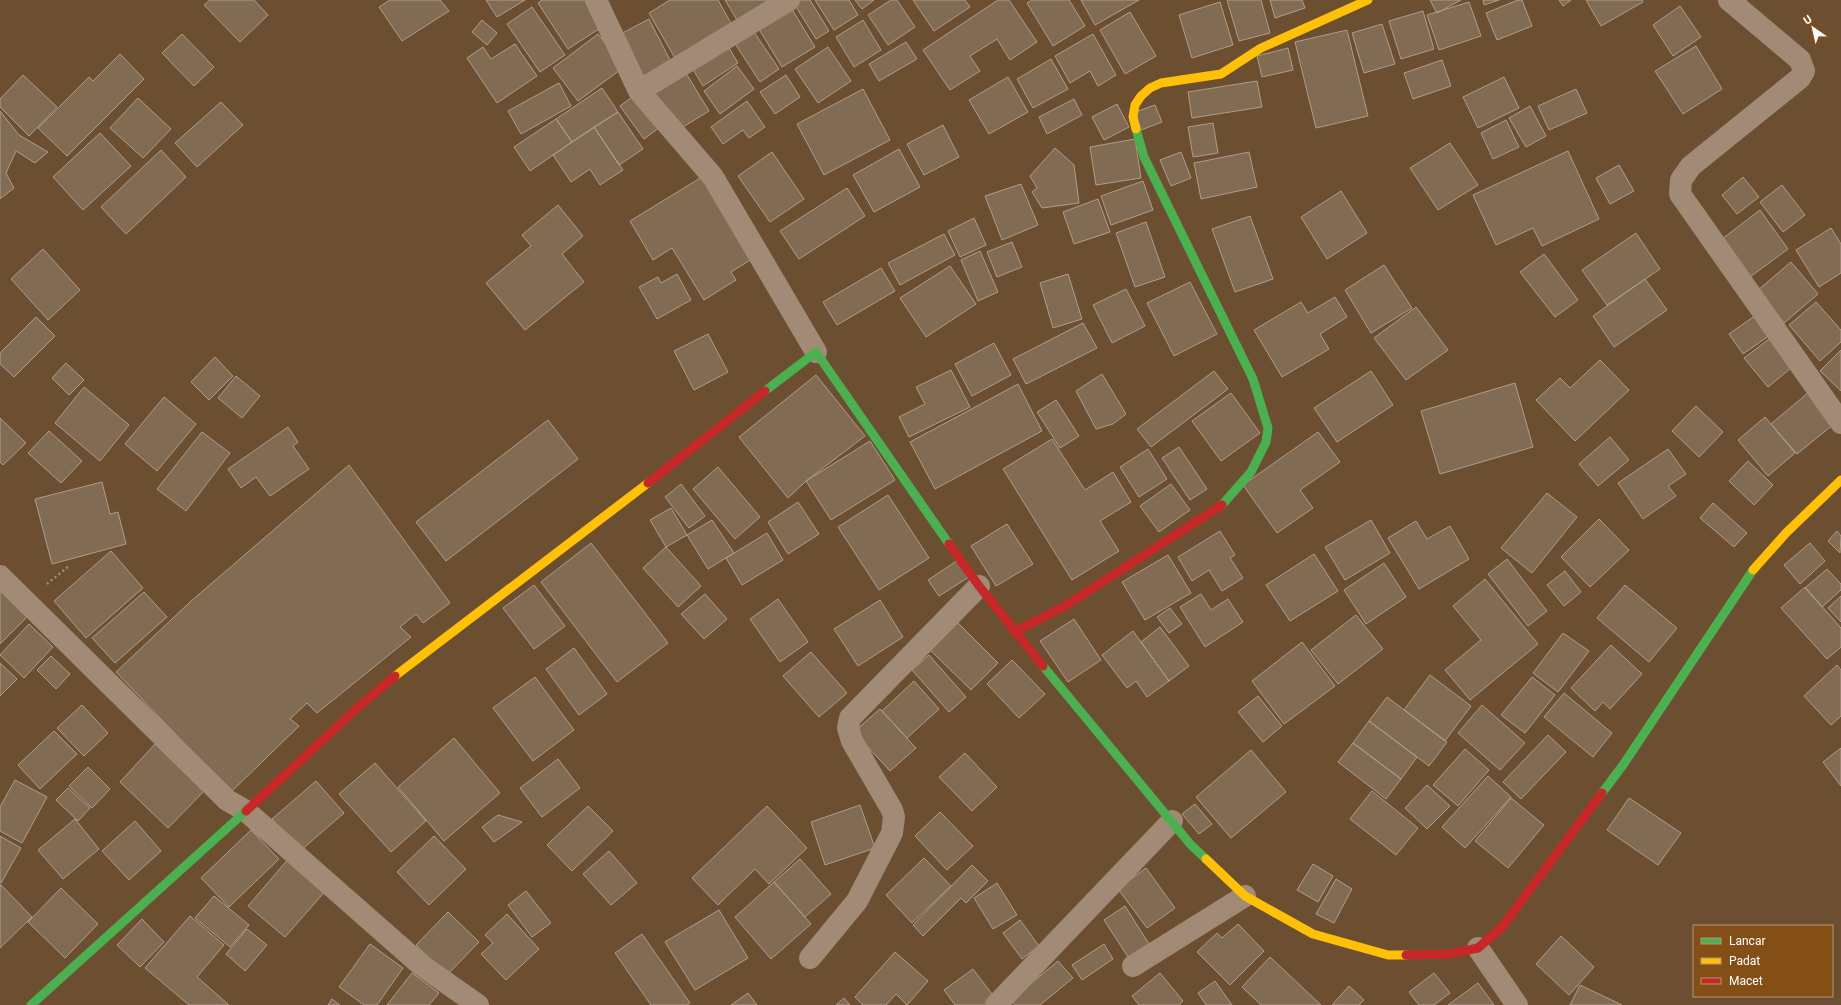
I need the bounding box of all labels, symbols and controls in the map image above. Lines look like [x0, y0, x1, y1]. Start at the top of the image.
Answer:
north arrow [1793, 8, 1833, 48]
text: U [1801, 13, 1814, 28]
legend [1693, 925, 1833, 997]
text: Lancar [1729, 934, 1766, 948]
text: Padat [1729, 954, 1760, 968]
text: Macet [1729, 974, 1763, 988]

